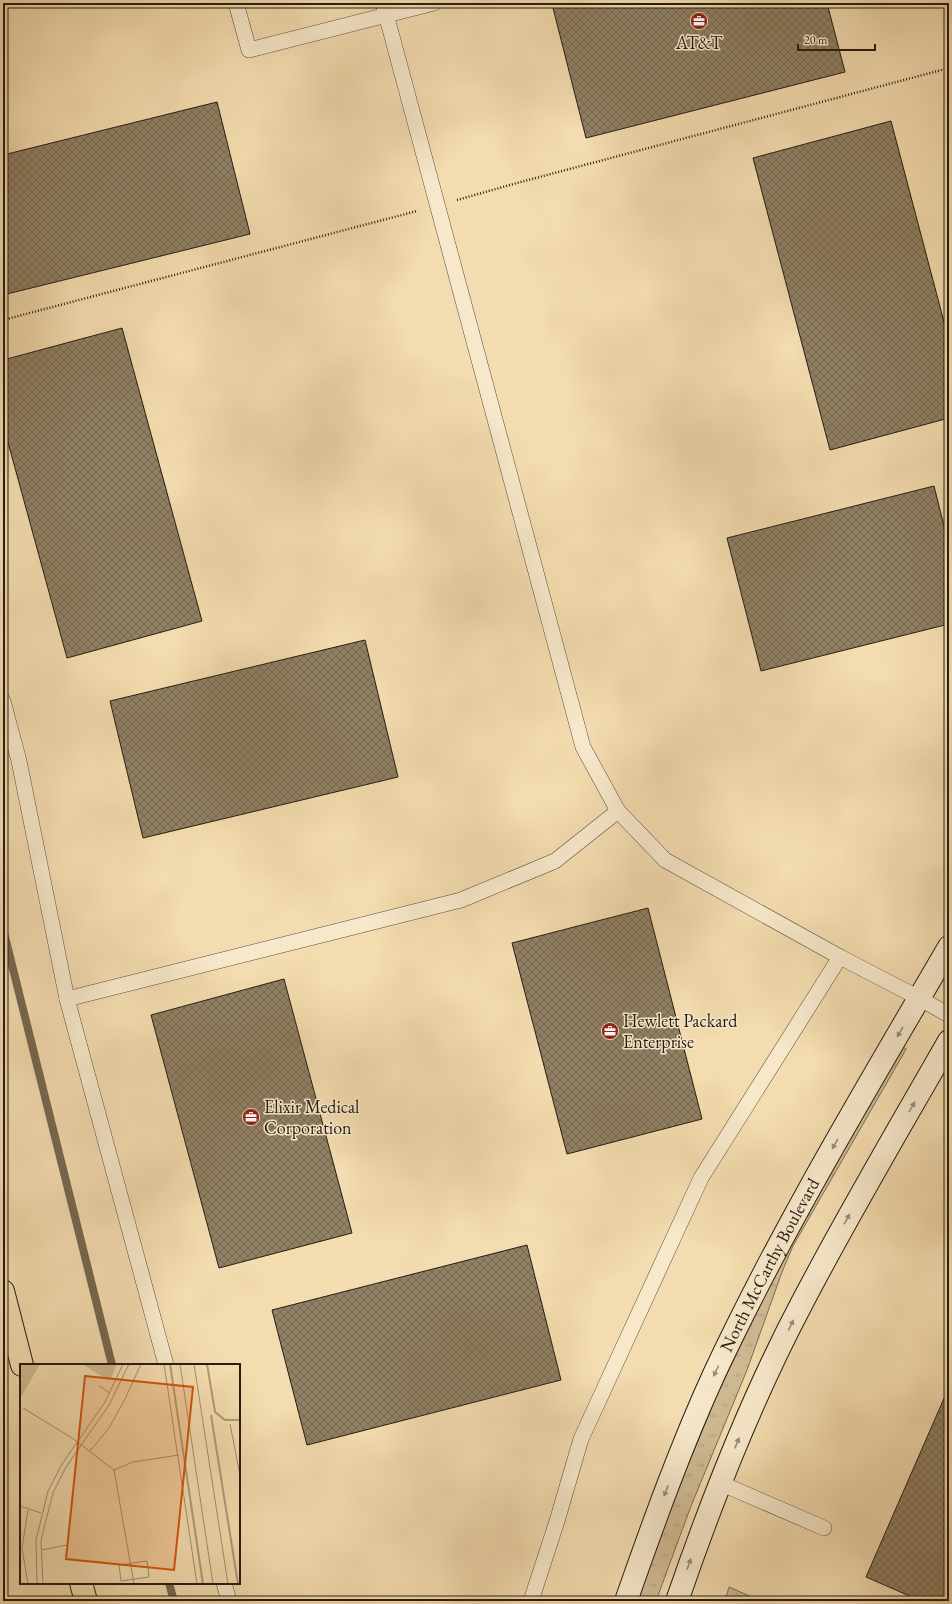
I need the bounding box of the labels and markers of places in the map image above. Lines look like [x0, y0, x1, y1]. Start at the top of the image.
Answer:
office icon: AT&T [689, 11, 709, 31]
place label: AT&T [675, 31, 723, 54]
place label: Hewlett Packard Enterprise [623, 1009, 738, 1053]
office icon: Hewlett Packard Enterprise [600, 1021, 620, 1041]
place label: Elixir Medical Corporation [264, 1095, 359, 1139]
office icon: Elixir Medical Corporation [241, 1107, 261, 1127]

